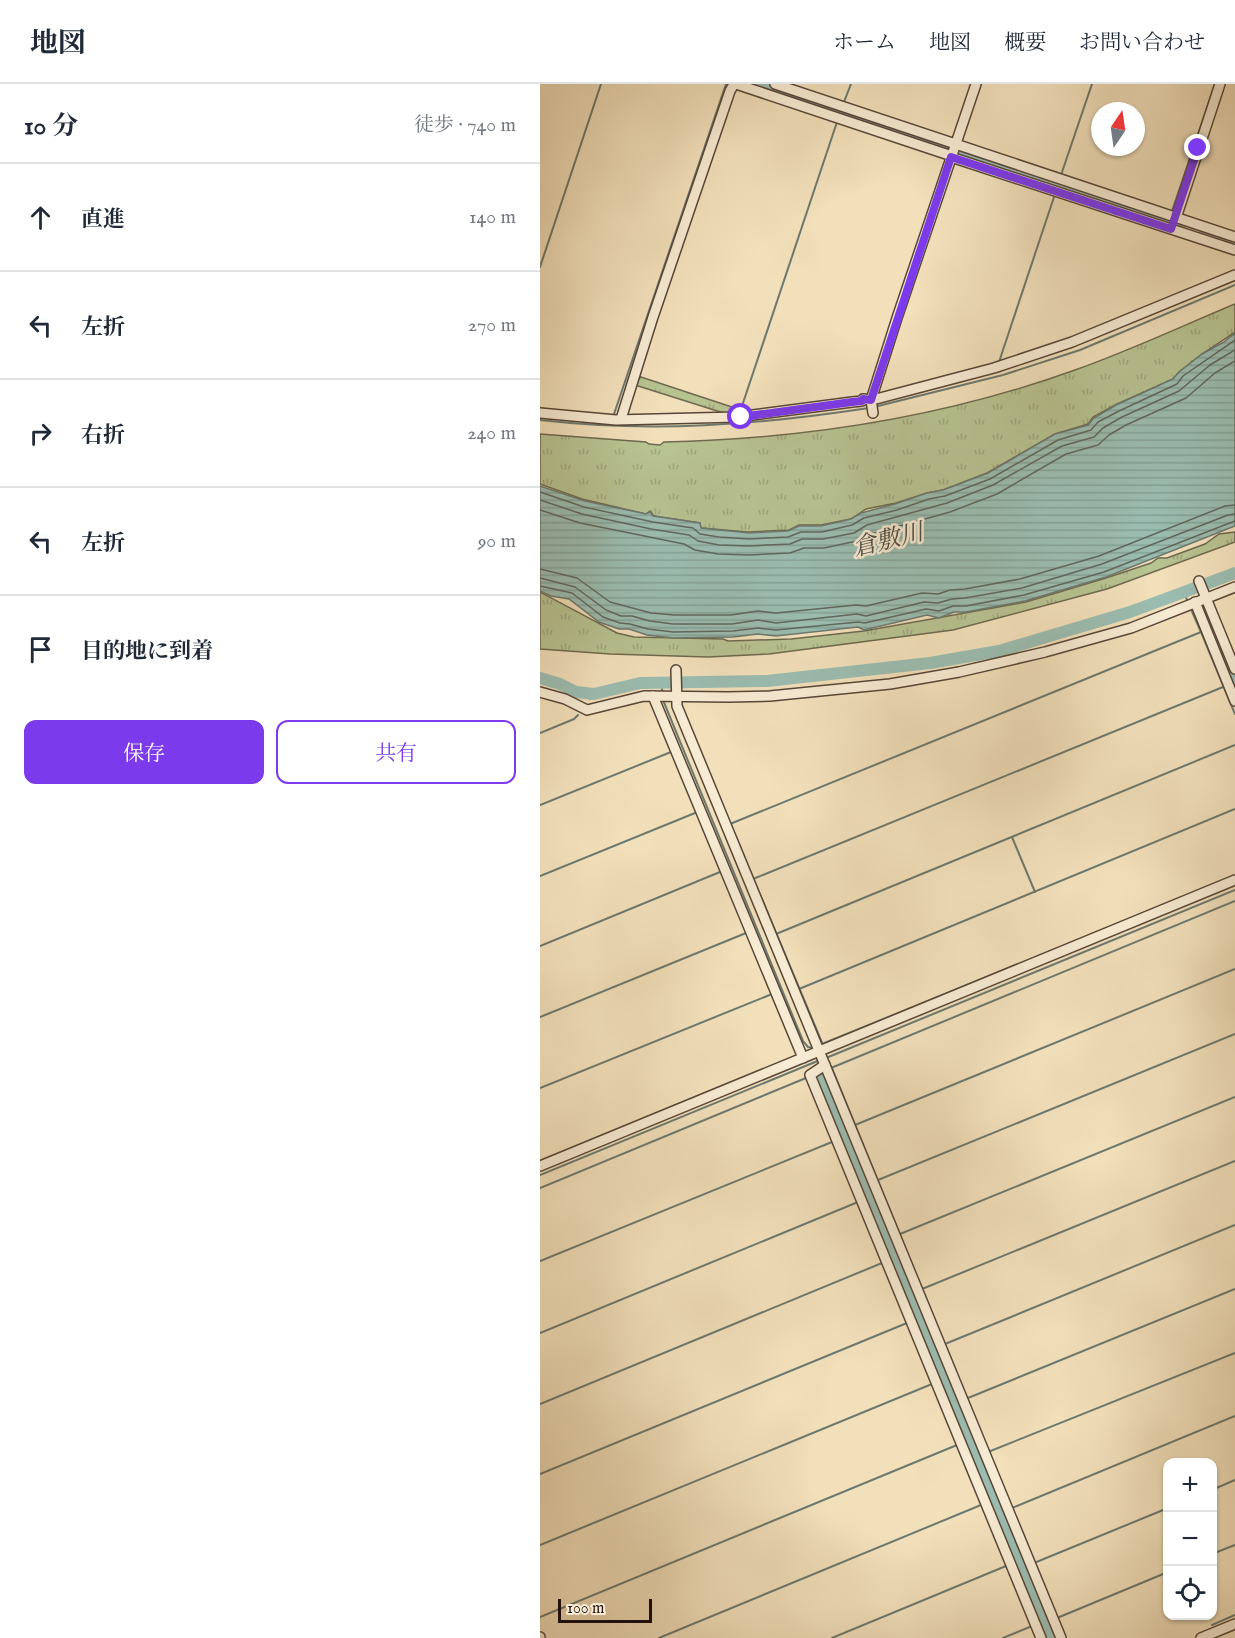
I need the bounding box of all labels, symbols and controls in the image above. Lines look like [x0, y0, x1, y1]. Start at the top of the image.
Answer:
text: 地図 [30, 27, 86, 62]
text: ホーム [833, 30, 896, 57]
text: 地図 [929, 30, 971, 57]
text: 概要 [1004, 30, 1046, 57]
text: お問い合わせ [1079, 30, 1205, 57]
north arrow [1091, 102, 1145, 156]
text: 10 分 [24, 110, 78, 143]
text: 徒歩 · 740 m [414, 113, 516, 138]
route end [1184, 134, 1210, 160]
icon: ahead [24, 201, 57, 234]
text: 140 m [469, 205, 516, 230]
text: 直進 [81, 206, 125, 234]
icon: left [24, 309, 57, 342]
text: 270 m [468, 313, 516, 338]
text: 左折 [81, 314, 125, 342]
route start [727, 403, 753, 429]
icon: right [24, 417, 57, 450]
text: 240 m [467, 421, 516, 446]
text: 右折 [81, 422, 125, 450]
water label: 倉敷川 [849, 517, 930, 565]
icon: left [24, 525, 57, 558]
text: 90 m [478, 529, 516, 554]
text: 左折 [81, 530, 125, 558]
icon: arrive [24, 633, 57, 666]
text: 目的地に到着 [81, 638, 213, 666]
button: 保存 [24, 720, 264, 784]
button: 共有 [276, 720, 516, 784]
map controls [1163, 1458, 1217, 1620]
button: + [1163, 1458, 1217, 1512]
button: − [1163, 1512, 1217, 1566]
button: locate [1163, 1566, 1217, 1620]
scale bar [558, 1596, 652, 1624]
text: 100 m [567, 1599, 604, 1619]

